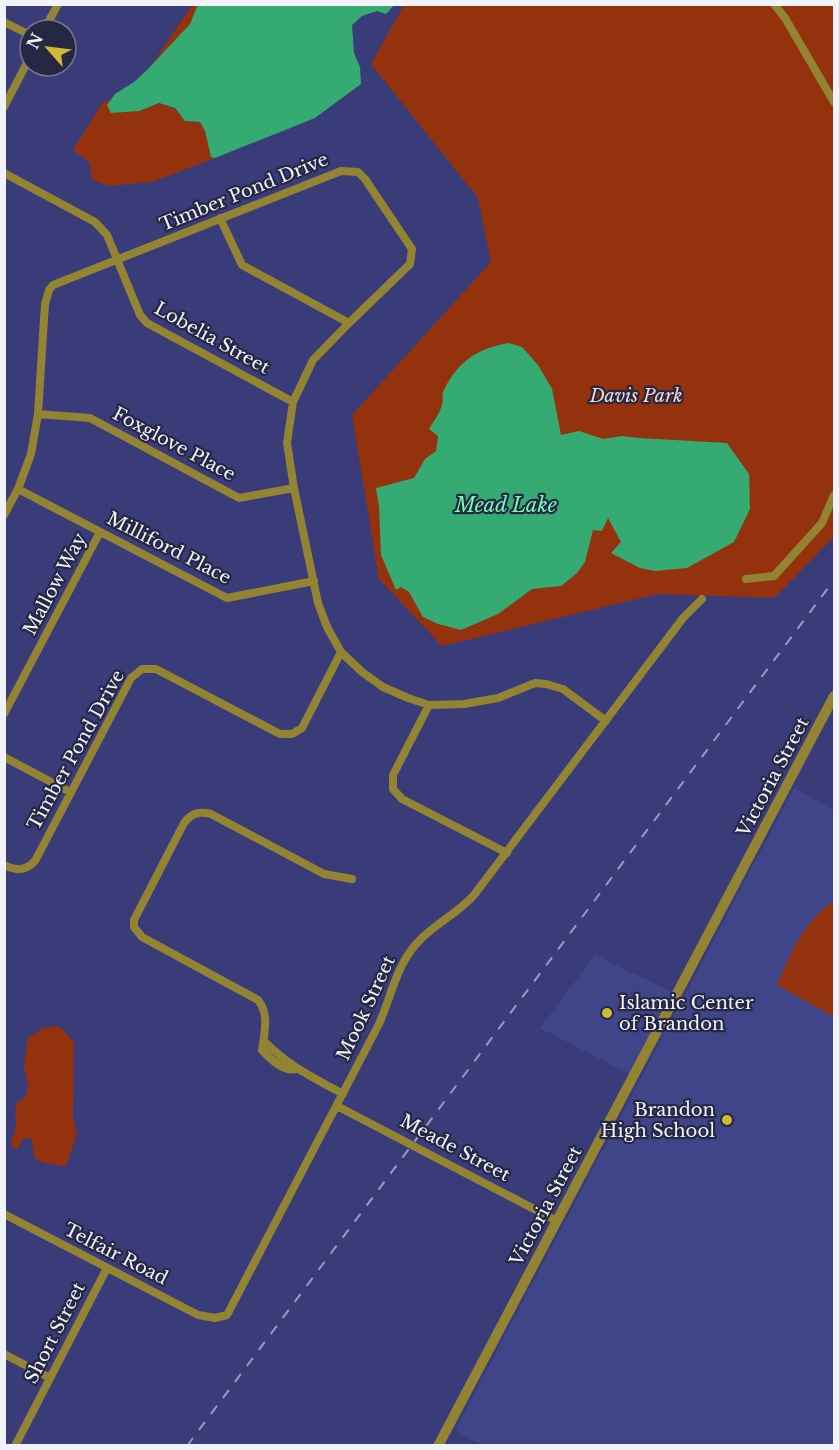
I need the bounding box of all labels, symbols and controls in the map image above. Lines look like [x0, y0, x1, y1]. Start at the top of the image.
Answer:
north arrow [18, 18, 78, 78]
text: N [22, 30, 47, 52]
street label: Timber Pond Drive [157, 148, 331, 236]
street label: Lobelia Street [151, 297, 273, 379]
park label: Davis Park [589, 385, 682, 407]
street label: Foxglove Place [109, 402, 239, 486]
water label: Mead Lake [454, 493, 557, 517]
street label: Milliford Place [103, 507, 235, 589]
street label: Mallow Way [19, 529, 91, 639]
street label: Timber Pond Drive [23, 666, 129, 834]
street label: Victoria Street [732, 713, 814, 841]
street label: Mook Street [332, 952, 400, 1064]
place label: Islamic Center of Brandon [619, 992, 754, 1035]
marker: Islamic Center of Brandon [600, 1006, 614, 1020]
place label: Brandon High School [601, 1099, 715, 1142]
street label: Meade Street [396, 1110, 514, 1186]
marker: Brandon High School [720, 1113, 734, 1127]
street label: Victoria Street [505, 1142, 587, 1270]
street label: Telfair Road [60, 1218, 172, 1290]
street label: Short Street [20, 1279, 90, 1387]

